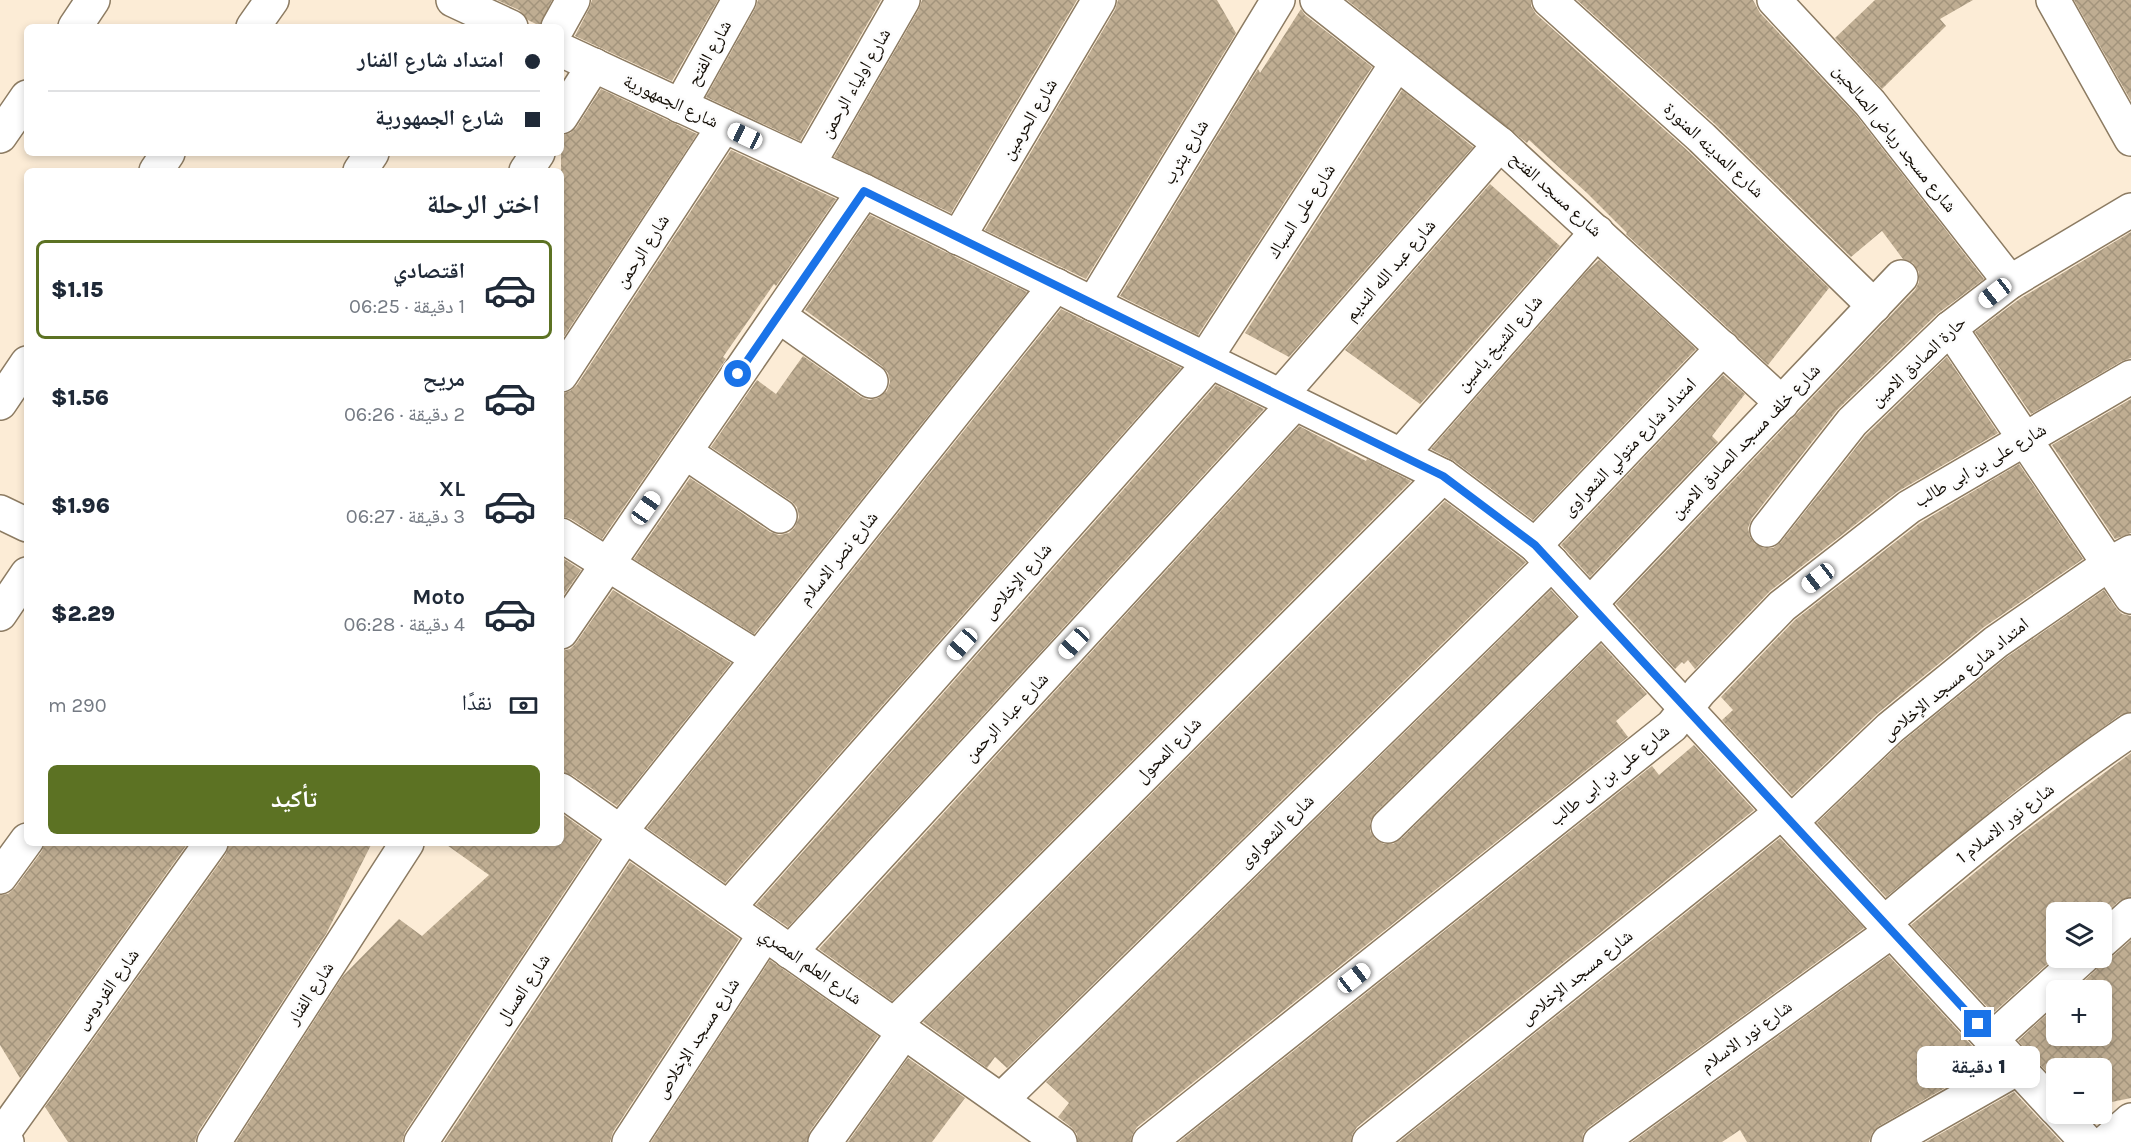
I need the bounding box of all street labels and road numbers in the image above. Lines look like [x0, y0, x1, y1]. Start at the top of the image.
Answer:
street label: شارع الفتح [682, 16, 737, 90]
street label: شارع اولياء الرحمن [815, 24, 895, 142]
street label: شارع مسجد رياض الصالحين [1828, 59, 1962, 217]
street label: شارع الجمهورية [620, 69, 722, 133]
street label: شارع الحرمين [996, 74, 1062, 164]
street label: شارع المدينه المنورة [1659, 98, 1769, 202]
street label: شارع يثرب [1157, 115, 1213, 189]
street label: شارع مسجد الفتح [1505, 147, 1607, 242]
street label: شارع على السباك [1262, 159, 1340, 263]
street label: شارع الرحمن [610, 210, 674, 292]
street label: شارع عبد الله النديم [1340, 214, 1441, 326]
street label: شارع الشيخ ياسين [1451, 290, 1548, 396]
street label: حارة الصادق الامين [1865, 311, 1971, 411]
street label: شارع خلف مسجد الصادق الامين [1665, 359, 1825, 523]
street label: امتداد شارع متولي الشعراوى [1557, 373, 1703, 523]
street label: شارع على بن ابى طالب [1910, 418, 2050, 512]
street label: شارع نصر الاسلام [794, 507, 883, 610]
street label: شارع الإخلاص [978, 538, 1056, 624]
street label: امتداد شارع مسجد الإخلاص [1877, 613, 2033, 745]
street label: شارع عباد الرحمن [959, 668, 1053, 766]
street label: شارع المحول [1130, 712, 1206, 788]
street label: شارع على بن ابى طالب [1544, 719, 1674, 831]
street label: شارع نور الاسلام 1 [1952, 778, 2059, 869]
street label: شارع الشعراوى [1233, 789, 1319, 873]
street label: شارع العلم المصري [753, 923, 867, 1012]
street label: شارع مسجد الإخلاص [1515, 925, 1637, 1029]
street label: شارع الفردوس [70, 944, 144, 1034]
street label: شارع العسال [491, 949, 555, 1029]
street label: شارع الفنار [281, 958, 338, 1029]
street label: شارع مسجد الإخلاص [650, 974, 744, 1102]
street label: شارع نور الاسلام [1696, 995, 1797, 1078]

